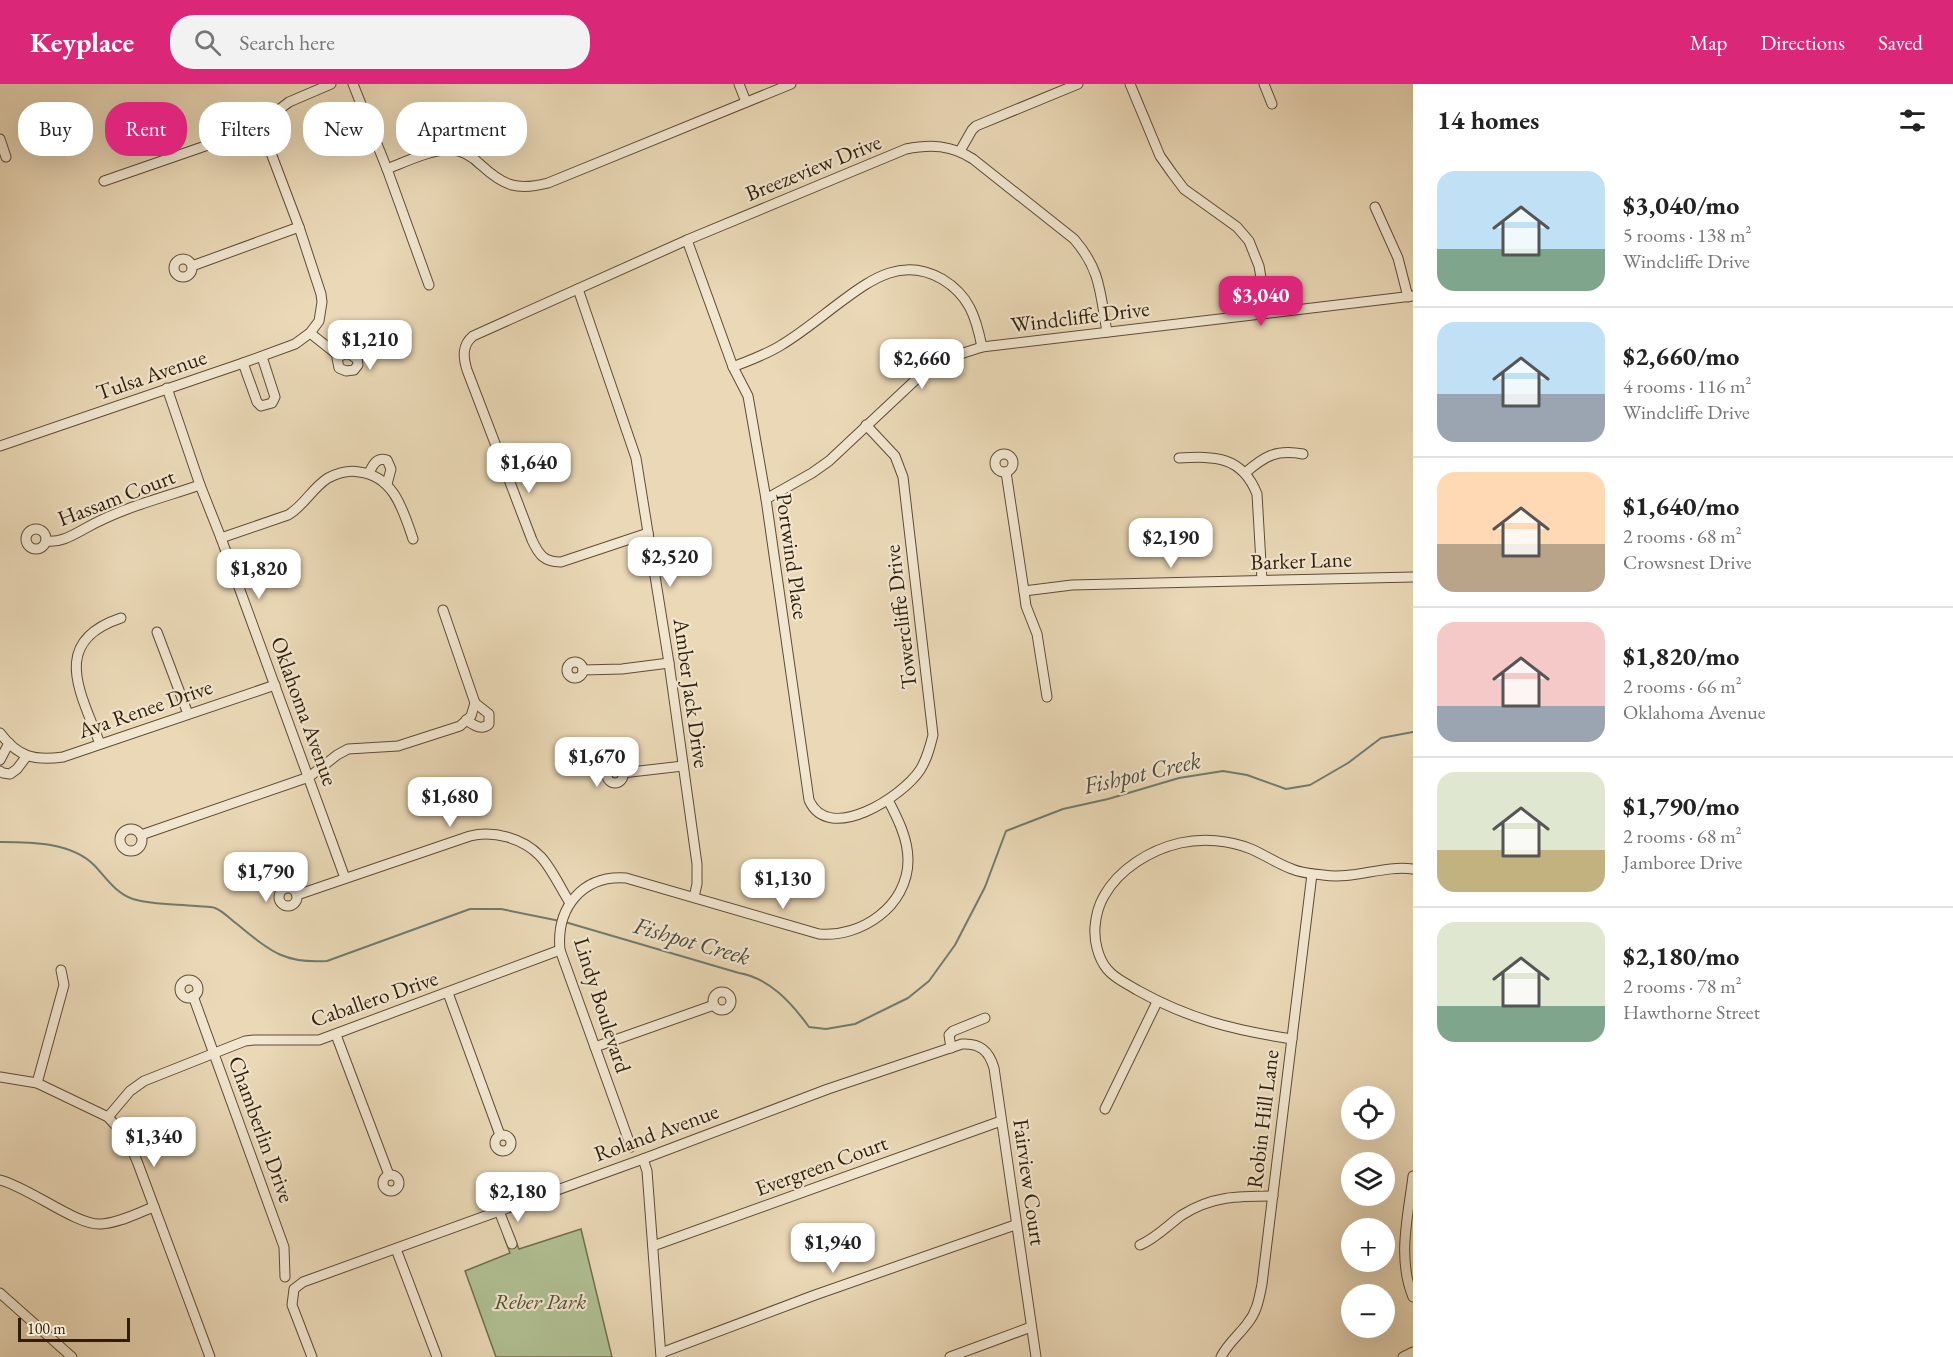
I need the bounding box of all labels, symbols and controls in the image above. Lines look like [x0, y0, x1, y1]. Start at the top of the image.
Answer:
search box [170, 15, 590, 69]
text: Keyplace [30, 24, 134, 60]
icon: search [191, 26, 224, 59]
text: Search here [239, 28, 335, 57]
text: Map [1690, 29, 1727, 56]
text: Directions [1760, 29, 1845, 56]
text: Saved [1878, 29, 1923, 56]
chip: Buy [18, 102, 93, 156]
chip: Rent [105, 102, 187, 156]
chip: Filters [199, 102, 291, 156]
chip: New [303, 102, 384, 156]
chip: Apartment [396, 102, 527, 156]
text: 14 homes [1437, 103, 1539, 137]
icon: filters [1896, 104, 1929, 137]
street label: Breezeview Drive [741, 127, 886, 208]
text: $3,040/mo [1623, 188, 1739, 222]
icon: home [1485, 195, 1557, 267]
text: 5 rooms · 138 m² [1623, 222, 1751, 248]
text: Windcliffe Drive [1623, 248, 1750, 274]
pin: $3,040 [1212, 276, 1310, 327]
text: $3,040 [1233, 282, 1289, 308]
street label: Windcliffe Drive [1009, 294, 1151, 339]
pin: $1,210 [321, 320, 419, 371]
text: $1,210 [342, 326, 398, 352]
pin: $2,660 [873, 339, 971, 390]
text: $2,660/mo [1623, 339, 1739, 373]
street label: Tulsa Avenue [92, 342, 211, 407]
text: $2,660 [894, 345, 950, 371]
icon: home [1485, 346, 1557, 418]
text: 4 rooms · 116 m² [1623, 373, 1751, 399]
text: Windcliffe Drive [1623, 399, 1750, 425]
pin: $1,640 [480, 443, 578, 494]
text: $1,640 [501, 449, 557, 475]
street label: Hassam Court [53, 462, 179, 533]
text: $1,640/mo [1623, 489, 1739, 523]
street label: Portwind Place [769, 491, 816, 621]
icon: home [1485, 496, 1557, 568]
pin: $2,190 [1122, 518, 1220, 569]
text: 2 rooms · 68 m² [1623, 523, 1742, 549]
text: $2,190 [1143, 524, 1199, 550]
pin: $2,520 [621, 537, 719, 588]
text: $2,520 [642, 543, 698, 569]
street label: Towercliffe Drive [877, 543, 924, 691]
street label: Barker Lane [1250, 544, 1353, 577]
pin: $1,820 [210, 549, 308, 600]
text: Crowsnest Drive [1623, 549, 1751, 575]
text: $1,820 [231, 555, 287, 581]
street label: Amber Jack Drive [667, 615, 716, 770]
street label: Oklahoma Avenue [264, 633, 345, 790]
text: $1,820/mo [1623, 639, 1739, 673]
icon: home [1485, 646, 1557, 718]
street label: Ava Renee Drive [73, 672, 217, 745]
text: 2 rooms · 66 m² [1623, 673, 1742, 699]
text: Oklahoma Avenue [1623, 699, 1766, 725]
pin: $1,670 [548, 737, 646, 788]
text: $1,670 [569, 743, 625, 769]
water label: Fishpot Creek [1079, 744, 1204, 801]
pin: $1,680 [401, 777, 499, 828]
text: $1,680 [422, 783, 478, 809]
text: $1,790/mo [1623, 789, 1739, 823]
icon: home [1485, 796, 1557, 868]
text: 2 rooms · 68 m² [1623, 823, 1742, 849]
text: Jamboree Drive [1623, 849, 1742, 875]
pin: $1,790 [217, 852, 315, 903]
text: $1,790 [238, 858, 294, 884]
pin: $1,130 [734, 859, 832, 910]
text: $1,130 [755, 865, 811, 891]
water label: Fishpot Creek [629, 909, 754, 972]
street label: Lindy Boulevard [567, 934, 638, 1077]
text: $2,180/mo [1623, 939, 1739, 973]
icon: home [1485, 946, 1557, 1018]
street label: Caballero Drive [307, 963, 442, 1034]
text: 2 rooms · 78 m² [1623, 973, 1742, 999]
text: Hawthorne Street [1623, 999, 1760, 1025]
street label: Robin Hill Lane [1240, 1048, 1285, 1190]
street label: Chamberlin Drive [222, 1052, 302, 1207]
map controls [1341, 1086, 1395, 1338]
button: locate [1341, 1086, 1395, 1140]
street label: Roland Avenue [590, 1096, 723, 1168]
pin: $1,340 [105, 1117, 203, 1168]
street label: Fairview Court [1006, 1117, 1053, 1247]
text: $1,340 [126, 1123, 182, 1149]
street label: Evergreen Court [751, 1128, 892, 1203]
button: layers [1341, 1152, 1395, 1206]
pin: $2,180 [469, 1172, 567, 1223]
text: $2,180 [490, 1178, 546, 1204]
button: + [1341, 1218, 1395, 1272]
pin: $1,940 [784, 1223, 882, 1274]
text: $1,940 [805, 1229, 861, 1255]
button: − [1341, 1284, 1395, 1338]
park label: Reber Park [494, 1287, 586, 1316]
scale bar [18, 1315, 130, 1342]
text: 100 m [27, 1318, 66, 1339]

